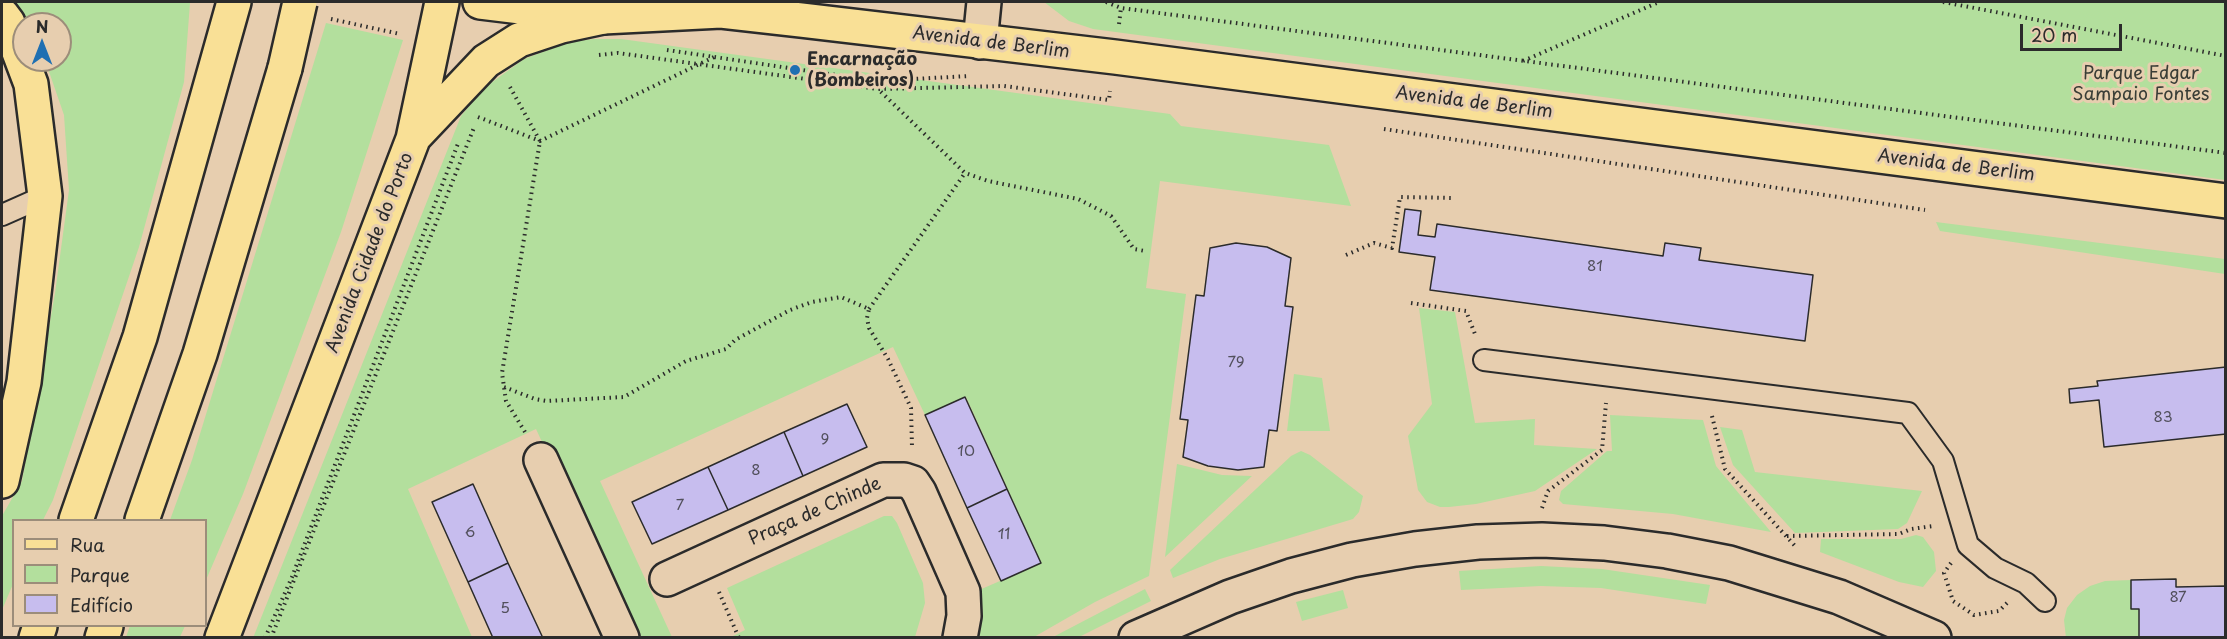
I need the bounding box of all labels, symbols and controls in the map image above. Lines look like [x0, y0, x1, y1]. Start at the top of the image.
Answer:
north arrow [12, 12, 72, 72]
scale bar [2023, 12, 2125, 50]
text: N [36, 14, 48, 38]
text: 20 m [2031, 21, 2077, 48]
street label: Avenida de Berlim [911, 23, 1071, 63]
place label: Encarnação (Bombeiros) [807, 49, 917, 92]
marker: Encarnação (Bombeiros) [788, 63, 802, 77]
park label: Parque Edgar Sampaio Fontes [2073, 63, 2209, 106]
street label: Avenida de Berlim [1394, 83, 1554, 123]
street label: Avenida de Berlim [1876, 146, 2036, 186]
street label: Avenida Cidade do Porto [322, 150, 418, 356]
house number: 81 [1587, 258, 1603, 276]
house number: 79 [1227, 354, 1245, 372]
house number: 83 [2153, 409, 2173, 427]
house number: 9 [821, 431, 829, 449]
house number: 10 [957, 443, 975, 461]
house number: 8 [751, 462, 761, 480]
street label: Praça de Chinde [745, 473, 885, 551]
house number: 7 [676, 497, 684, 515]
legend [12, 519, 207, 627]
house number: 6 [465, 524, 475, 542]
house number: 11 [998, 526, 1010, 544]
text: Rua [70, 531, 105, 558]
text: Parque [70, 561, 130, 588]
house number: 87 [2169, 589, 2187, 607]
text: Edifício [70, 591, 133, 618]
house number: 5 [500, 600, 510, 618]

